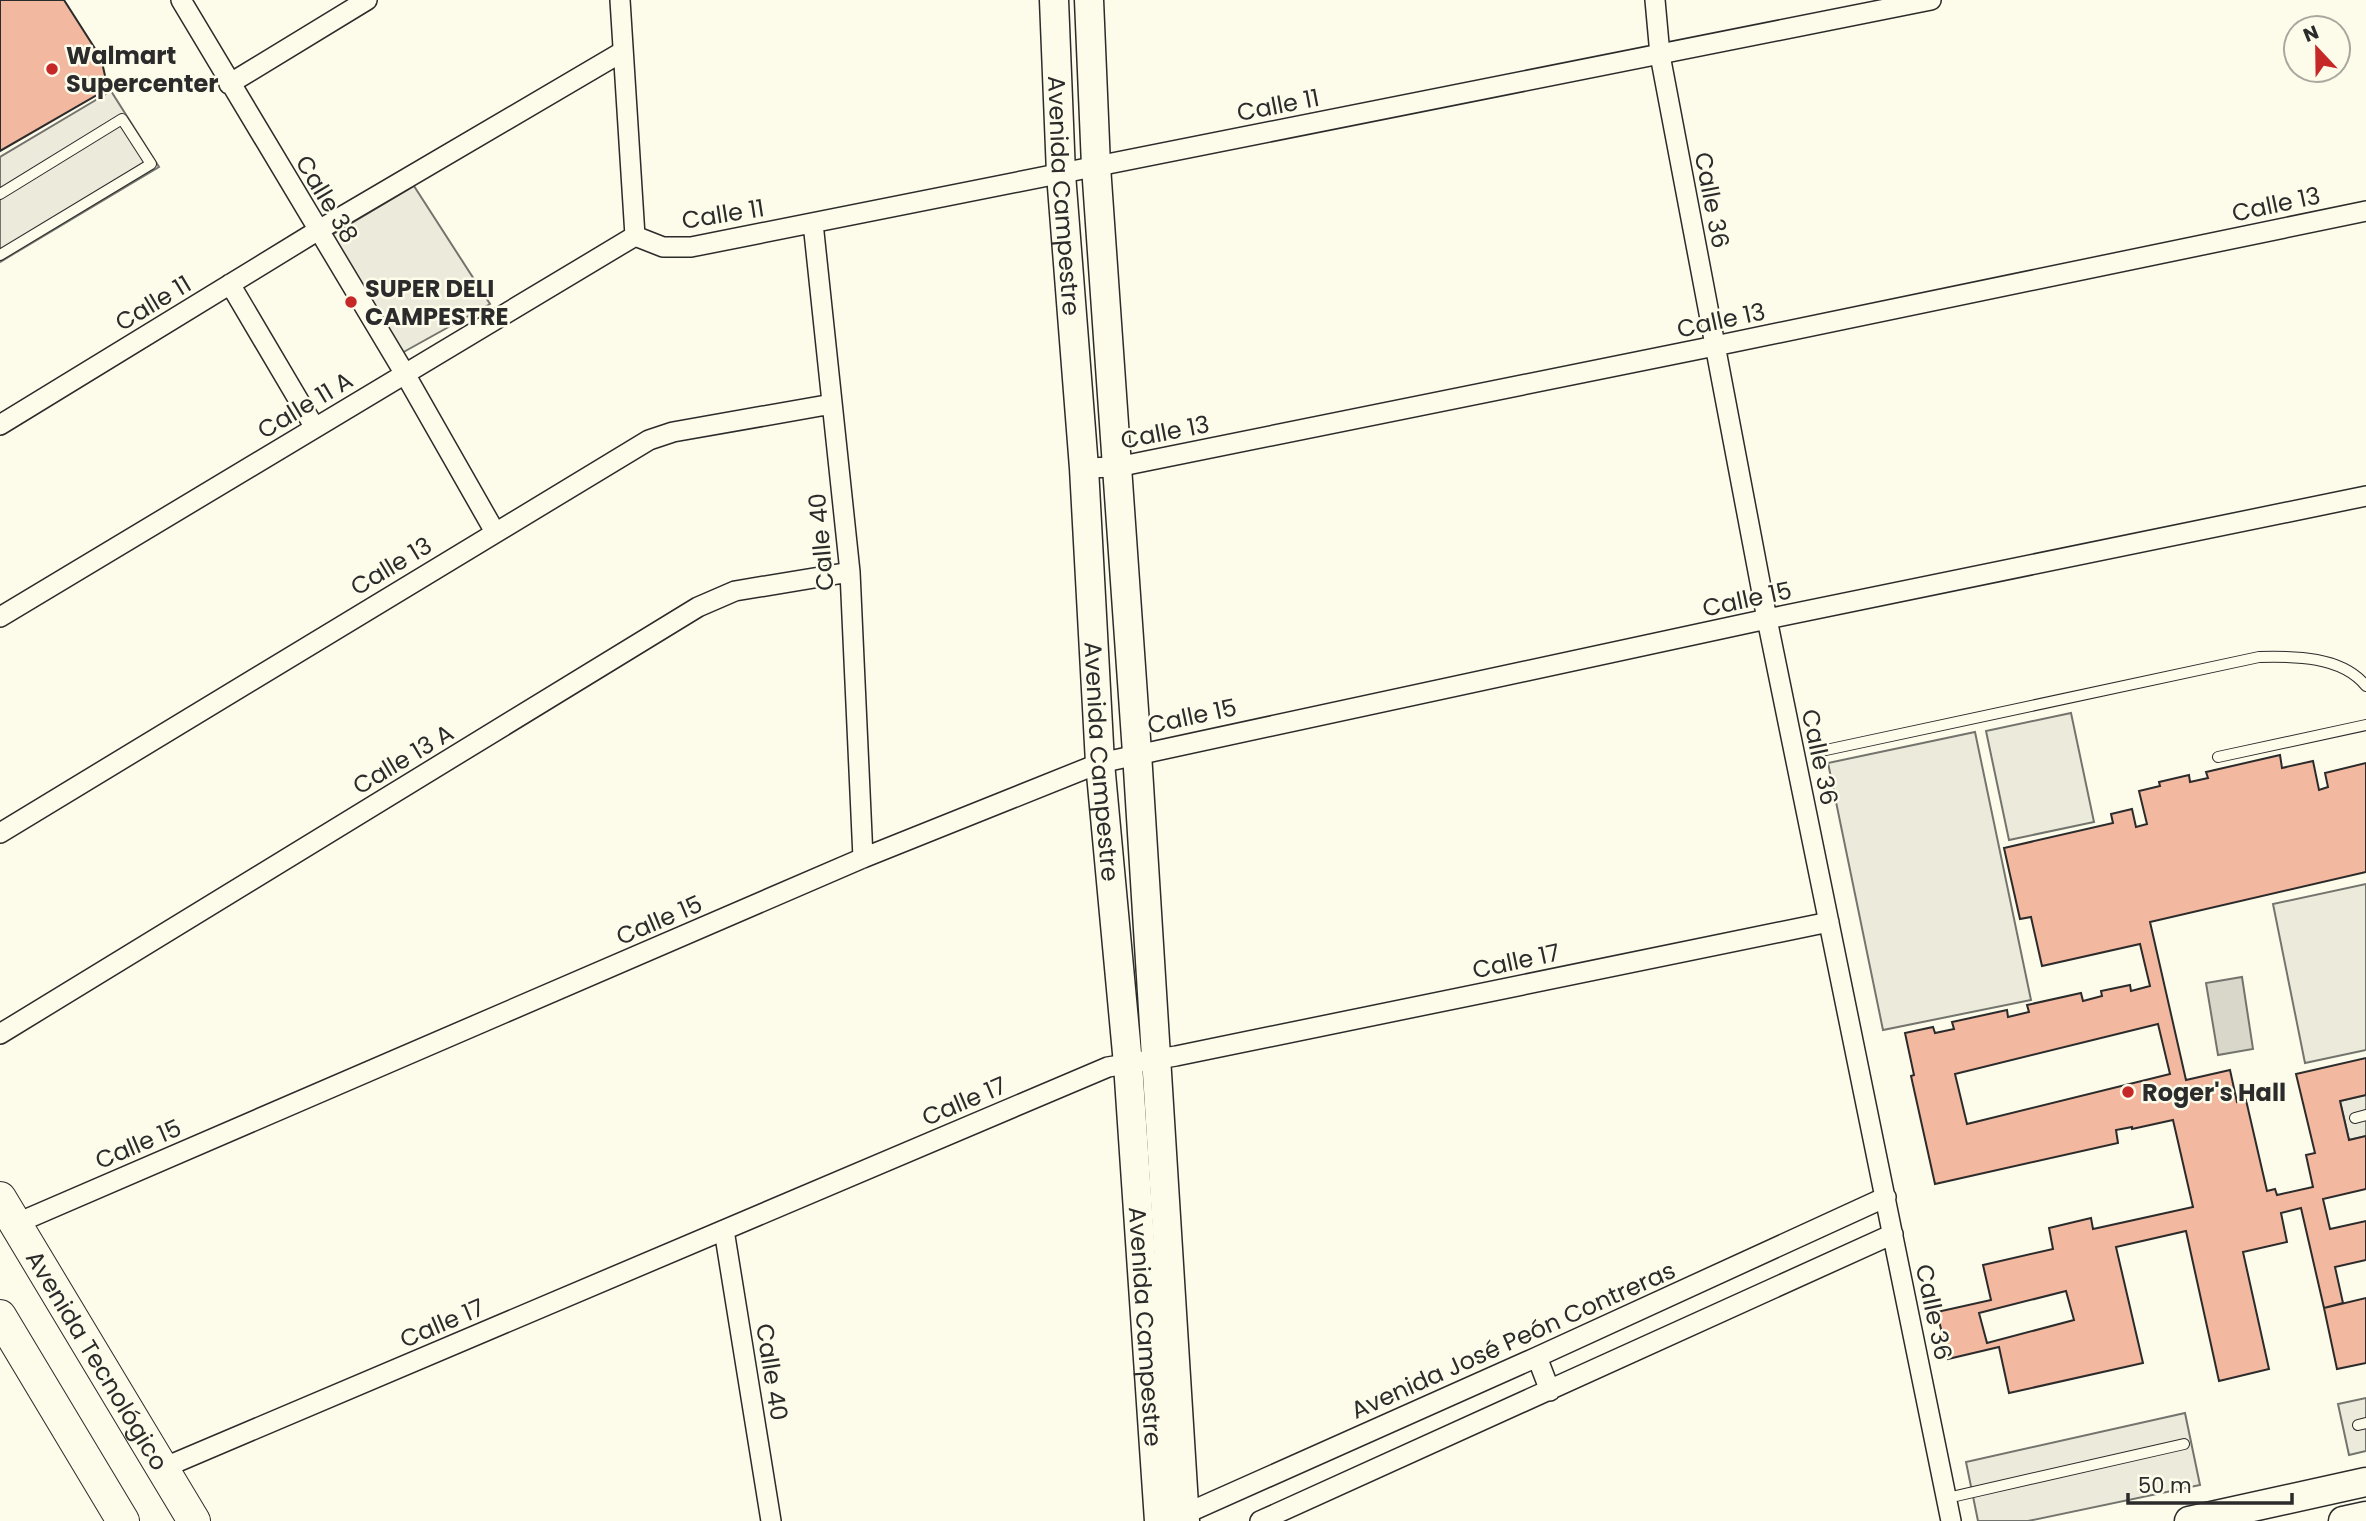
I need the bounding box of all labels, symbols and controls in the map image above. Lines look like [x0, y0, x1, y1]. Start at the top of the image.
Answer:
north arrow [2282, 14, 2352, 84]
text: N [2299, 19, 2323, 49]
place label: Walmart Supercenter [66, 39, 219, 100]
marker: Walmart Supercenter [44, 61, 60, 77]
street label: Avenida Campestre [1041, 75, 1089, 317]
street label: Calle 11 [1234, 81, 1322, 129]
street label: Calle 38 [288, 149, 366, 249]
street label: Calle 36 [1687, 149, 1737, 251]
street label: Calle 13 [2229, 179, 2323, 229]
street label: Calle 11 [679, 191, 767, 237]
street label: Calle 11 [109, 267, 197, 339]
place label: SUPER DELI CAMPESTRE [365, 272, 509, 333]
marker: SUPER DELI CAMPESTRE [343, 294, 359, 310]
street label: Calle 13 [1674, 295, 1768, 345]
street label: Calle 11 A [251, 364, 359, 446]
street label: Calle 13 [1118, 407, 1212, 457]
street label: Calle 40 [800, 492, 842, 592]
street label: Calle 13 [344, 529, 438, 603]
street label: Calle 15 [1699, 573, 1795, 625]
street label: Avenida Campestre [1077, 641, 1127, 883]
street label: Calle 15 [1144, 690, 1240, 742]
street label: Calle 36 [1794, 706, 1846, 808]
street label: Calle 13 A [346, 716, 460, 802]
street label: Calle 15 [611, 887, 707, 953]
street label: Calle 17 [1469, 936, 1563, 986]
street label: Calle 17 [917, 1068, 1011, 1134]
place label: Roger's Hall [2142, 1076, 2286, 1109]
marker: Roger's Hall [2120, 1084, 2136, 1100]
street label: Calle 15 [90, 1111, 186, 1177]
street label: Avenida Campestre [1121, 1206, 1170, 1448]
street label: Avenida Tecnológico [18, 1244, 176, 1476]
street label: Avenida José Peón Contreras [1346, 1253, 1680, 1427]
street label: Calle 36 [1908, 1261, 1960, 1363]
street label: Calle 17 [395, 1290, 489, 1356]
street label: Calle 40 [748, 1321, 796, 1423]
scale bar [2128, 1462, 2292, 1506]
text: 50 m [2138, 1471, 2192, 1500]

